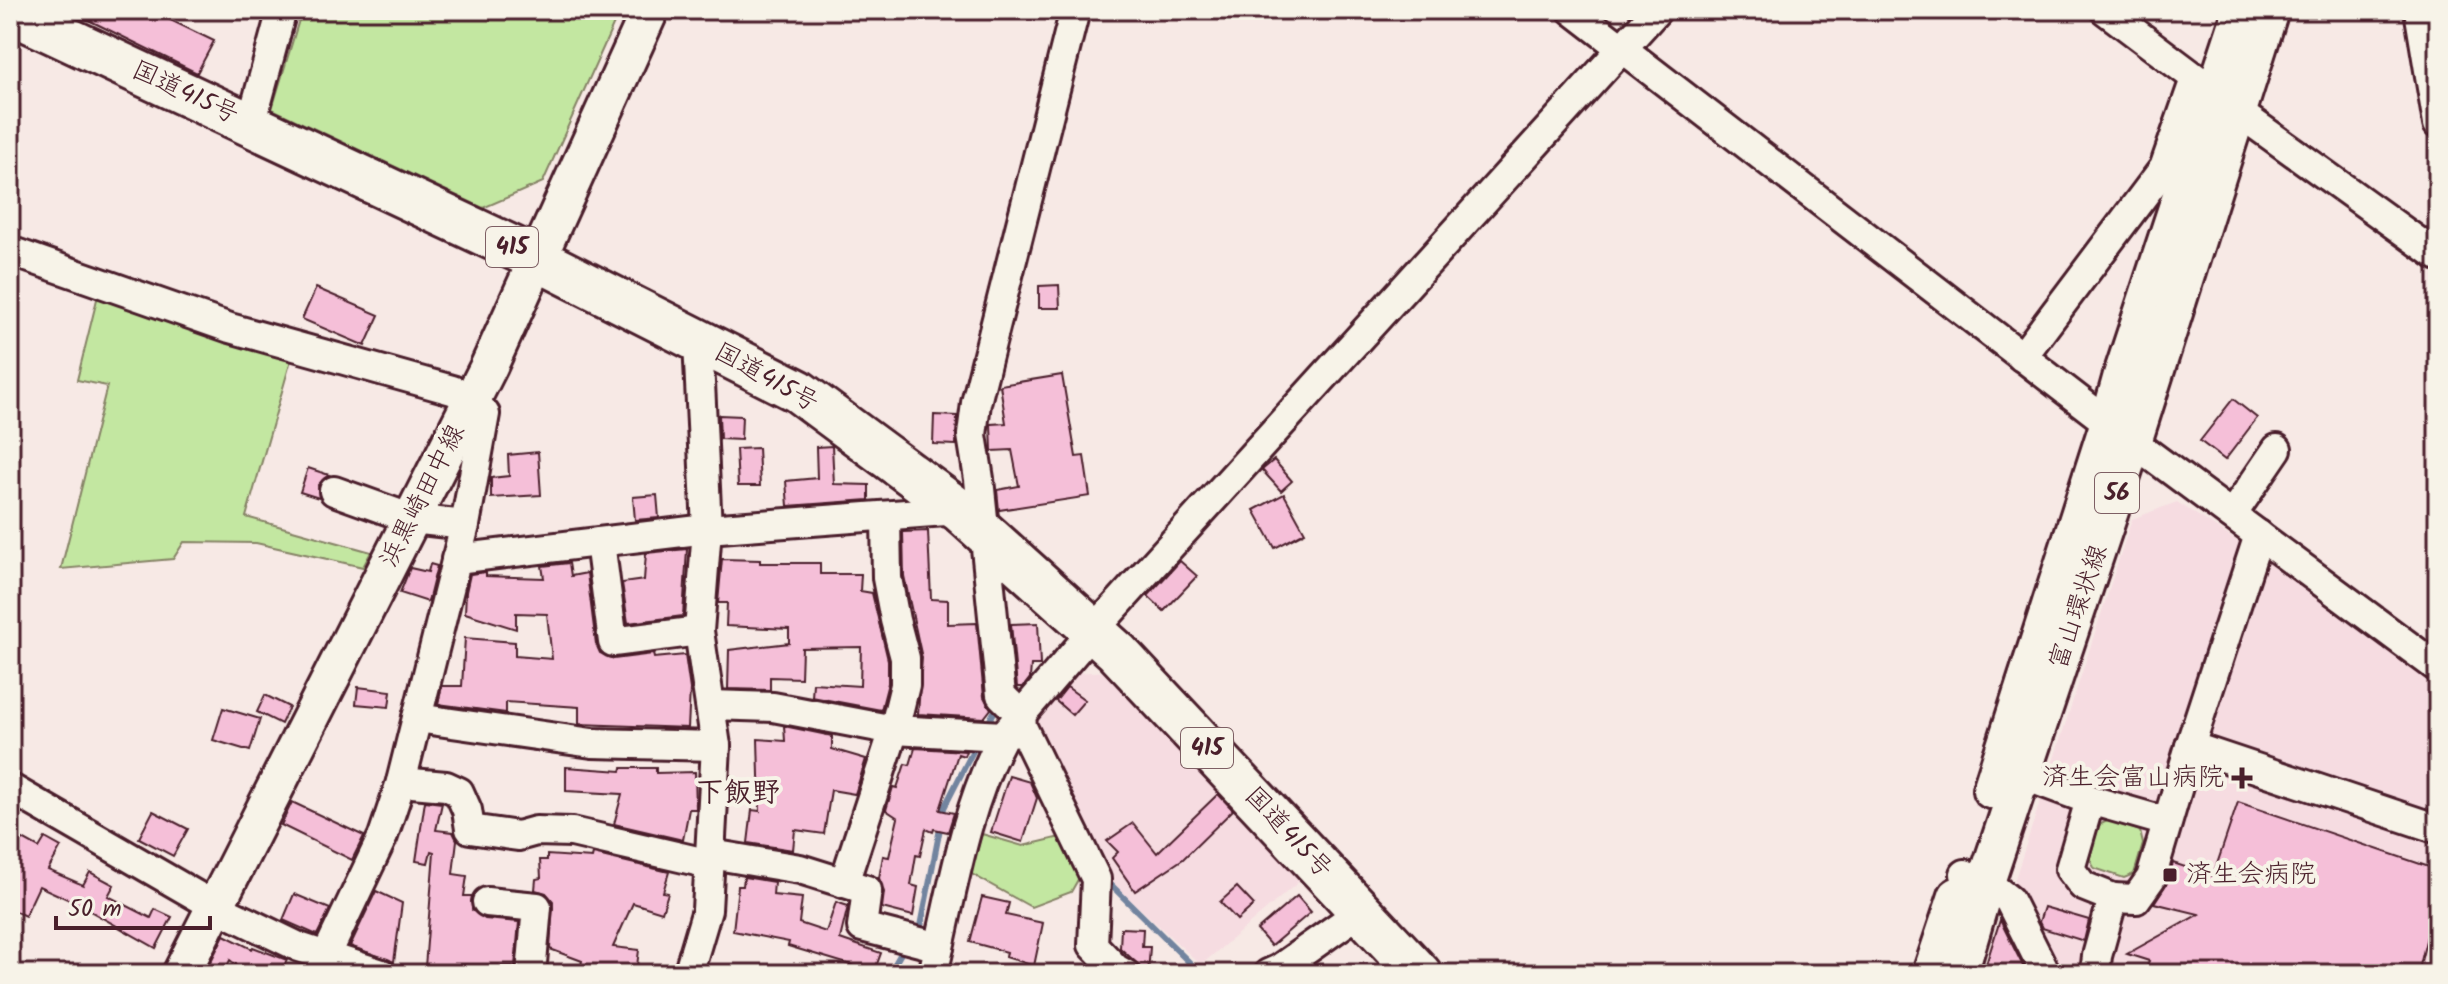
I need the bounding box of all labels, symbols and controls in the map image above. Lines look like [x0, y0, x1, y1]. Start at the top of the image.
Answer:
street label: 国道415号 [124, 50, 246, 136]
road number: 415 [486, 227, 538, 267]
street label: 国道415号 [706, 332, 826, 424]
street label: 浜黒崎田中線 [369, 417, 477, 575]
road number: 56 [2095, 473, 2139, 513]
street label: 富山環状線 [2038, 539, 2120, 675]
road number: 415 [1181, 728, 1233, 768]
place label: 済生会富山病院 [2042, 757, 2224, 799]
marker: 済生会富山病院 [2231, 767, 2253, 789]
district label: 下飯野 [696, 771, 780, 816]
street label: 国道415号 [1234, 777, 1342, 889]
place label: 済生会病院 [2186, 854, 2316, 896]
marker: 済生会病院 [2161, 866, 2179, 884]
scale bar [56, 880, 210, 930]
text: 50 m [68, 890, 122, 929]

